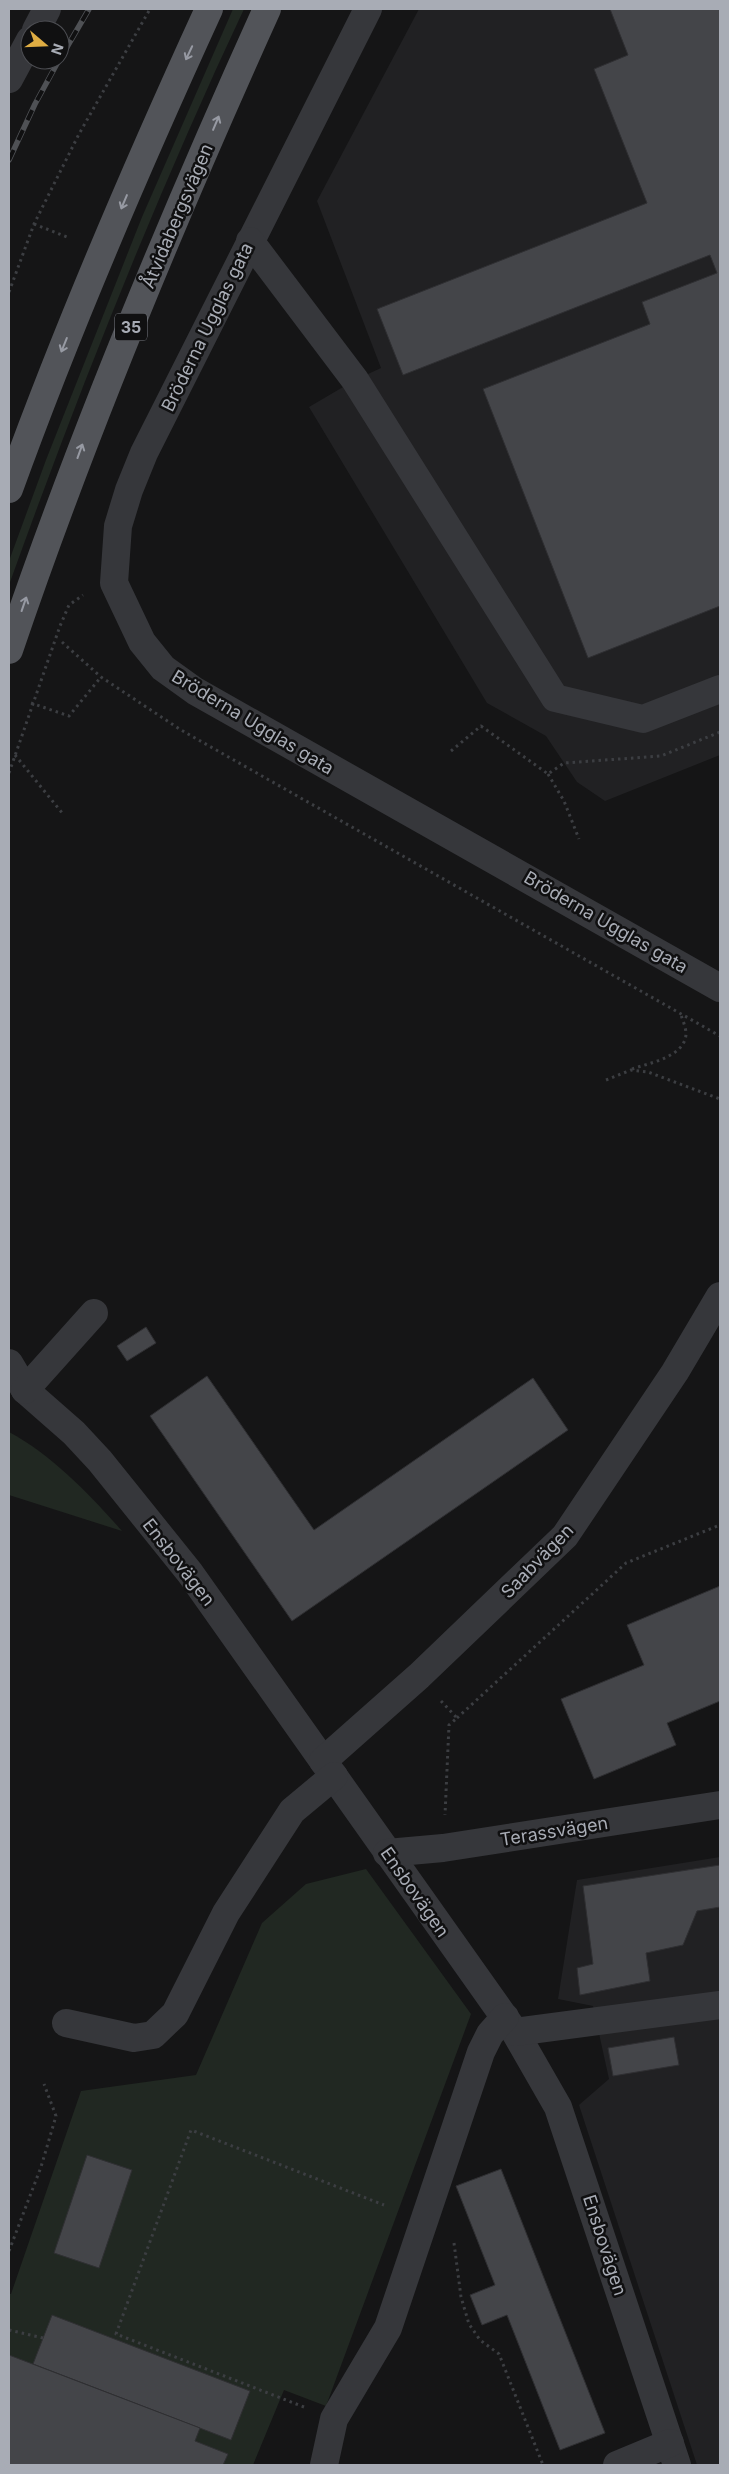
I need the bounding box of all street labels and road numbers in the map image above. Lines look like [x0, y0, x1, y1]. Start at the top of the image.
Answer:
street label: Åtvidabergsvägen [135, 140, 217, 291]
street label: Bröderna Ugglas gata [157, 239, 257, 415]
road number: 35 [115, 314, 147, 341]
street label: Bröderna Ugglas gata [168, 665, 338, 779]
street label: Bröderna Ugglas gata [521, 867, 691, 977]
street label: Ensbovägen [138, 1514, 220, 1610]
street label: Saabvägen [497, 1520, 577, 1602]
street label: Terassvägen [499, 1812, 609, 1850]
street label: Ensbovägen [376, 1843, 454, 1941]
street label: Ensbovägen [579, 2192, 631, 2298]

